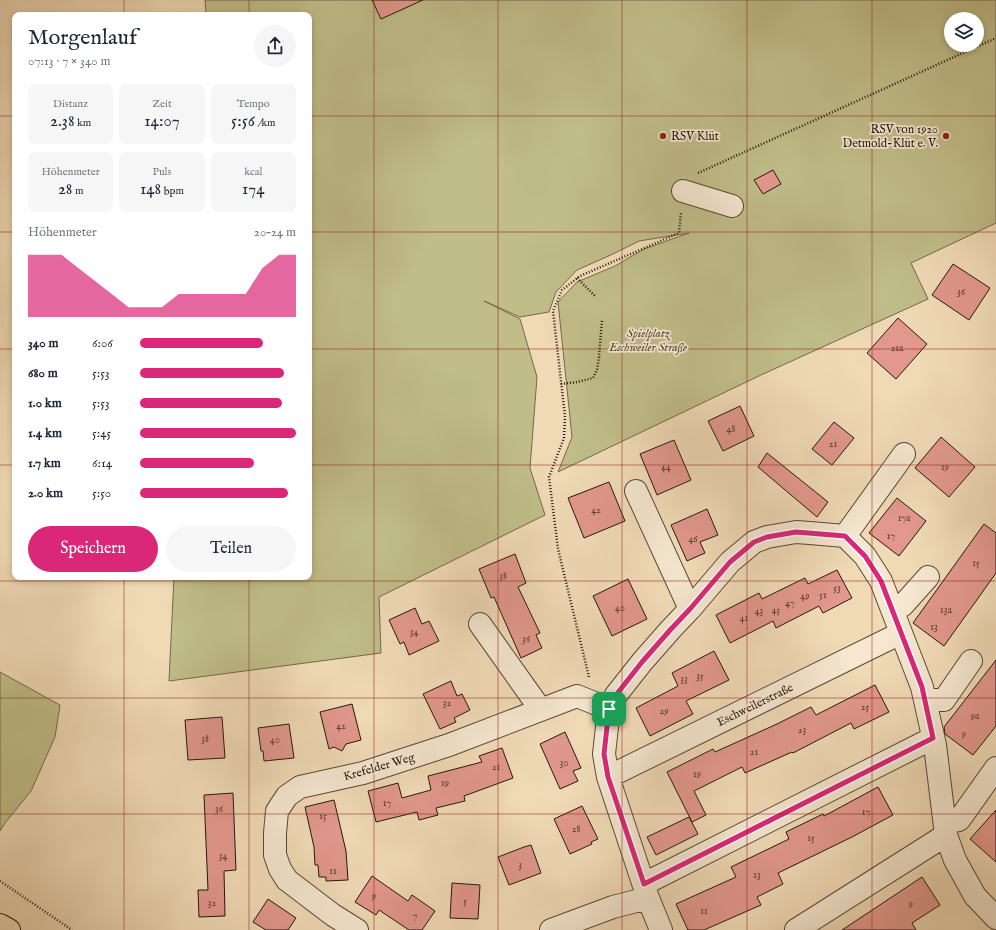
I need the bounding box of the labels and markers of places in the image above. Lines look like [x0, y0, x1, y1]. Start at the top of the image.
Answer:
place label: RSV von 1920 Detmold-Klüt e. V. [843, 122, 938, 151]
place label: RSV Klüt [671, 129, 719, 144]
marker: RSV Klüt [658, 131, 668, 141]
marker: RSV von 1920 Detmold-Klüt e. V. [941, 131, 951, 141]
pin [592, 692, 626, 726]

